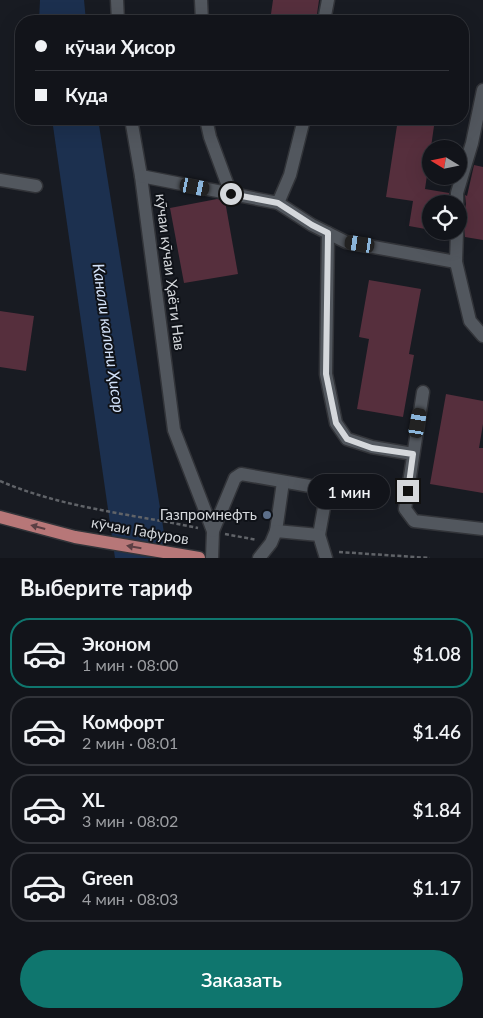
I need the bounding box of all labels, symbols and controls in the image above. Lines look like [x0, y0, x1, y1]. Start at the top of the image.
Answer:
text: кӯчаи Ҳисор [65, 35, 176, 58]
text: Куда [65, 83, 108, 106]
north arrow [422, 140, 468, 185]
map controls [422, 140, 467, 240]
car [178, 177, 211, 197]
route start [220, 183, 242, 205]
street label: кӯчаи кӯчаи Ҳаёти Нав [152, 192, 190, 351]
button: locate [422, 195, 467, 240]
car [344, 234, 375, 254]
water label: Канали калони Ҳисор [90, 262, 129, 414]
car [408, 407, 427, 439]
callout: 1 мин [308, 474, 390, 508]
route end [397, 480, 419, 502]
text: 1 мин [328, 482, 370, 501]
place label: Газпромнефть [160, 505, 257, 523]
marker: Газпромнефть [261, 509, 273, 521]
street label: кӯчаи Гафуров [90, 513, 190, 547]
one-way arrow [30, 522, 45, 530]
one-way arrow [125, 542, 141, 550]
text: Выберите тариф [20, 574, 193, 601]
icon: car [22, 631, 67, 676]
text: Эконом [82, 632, 151, 655]
text: $1.08 [412, 642, 461, 665]
text: 1 мин · 08:00 [82, 655, 178, 674]
icon: car [22, 709, 67, 754]
text: Комфорт [82, 710, 164, 733]
text: $1.46 [412, 720, 461, 743]
text: 2 мин · 08:01 [82, 733, 178, 752]
icon: car [22, 787, 67, 832]
text: XL [82, 788, 105, 811]
text: $1.84 [412, 798, 461, 821]
text: 3 мин · 08:02 [82, 811, 178, 830]
icon: car [22, 865, 67, 910]
text: Green [82, 866, 133, 889]
text: $1.17 [412, 876, 461, 899]
text: 4 мин · 08:03 [82, 889, 178, 908]
button: Заказать [20, 950, 463, 1008]

